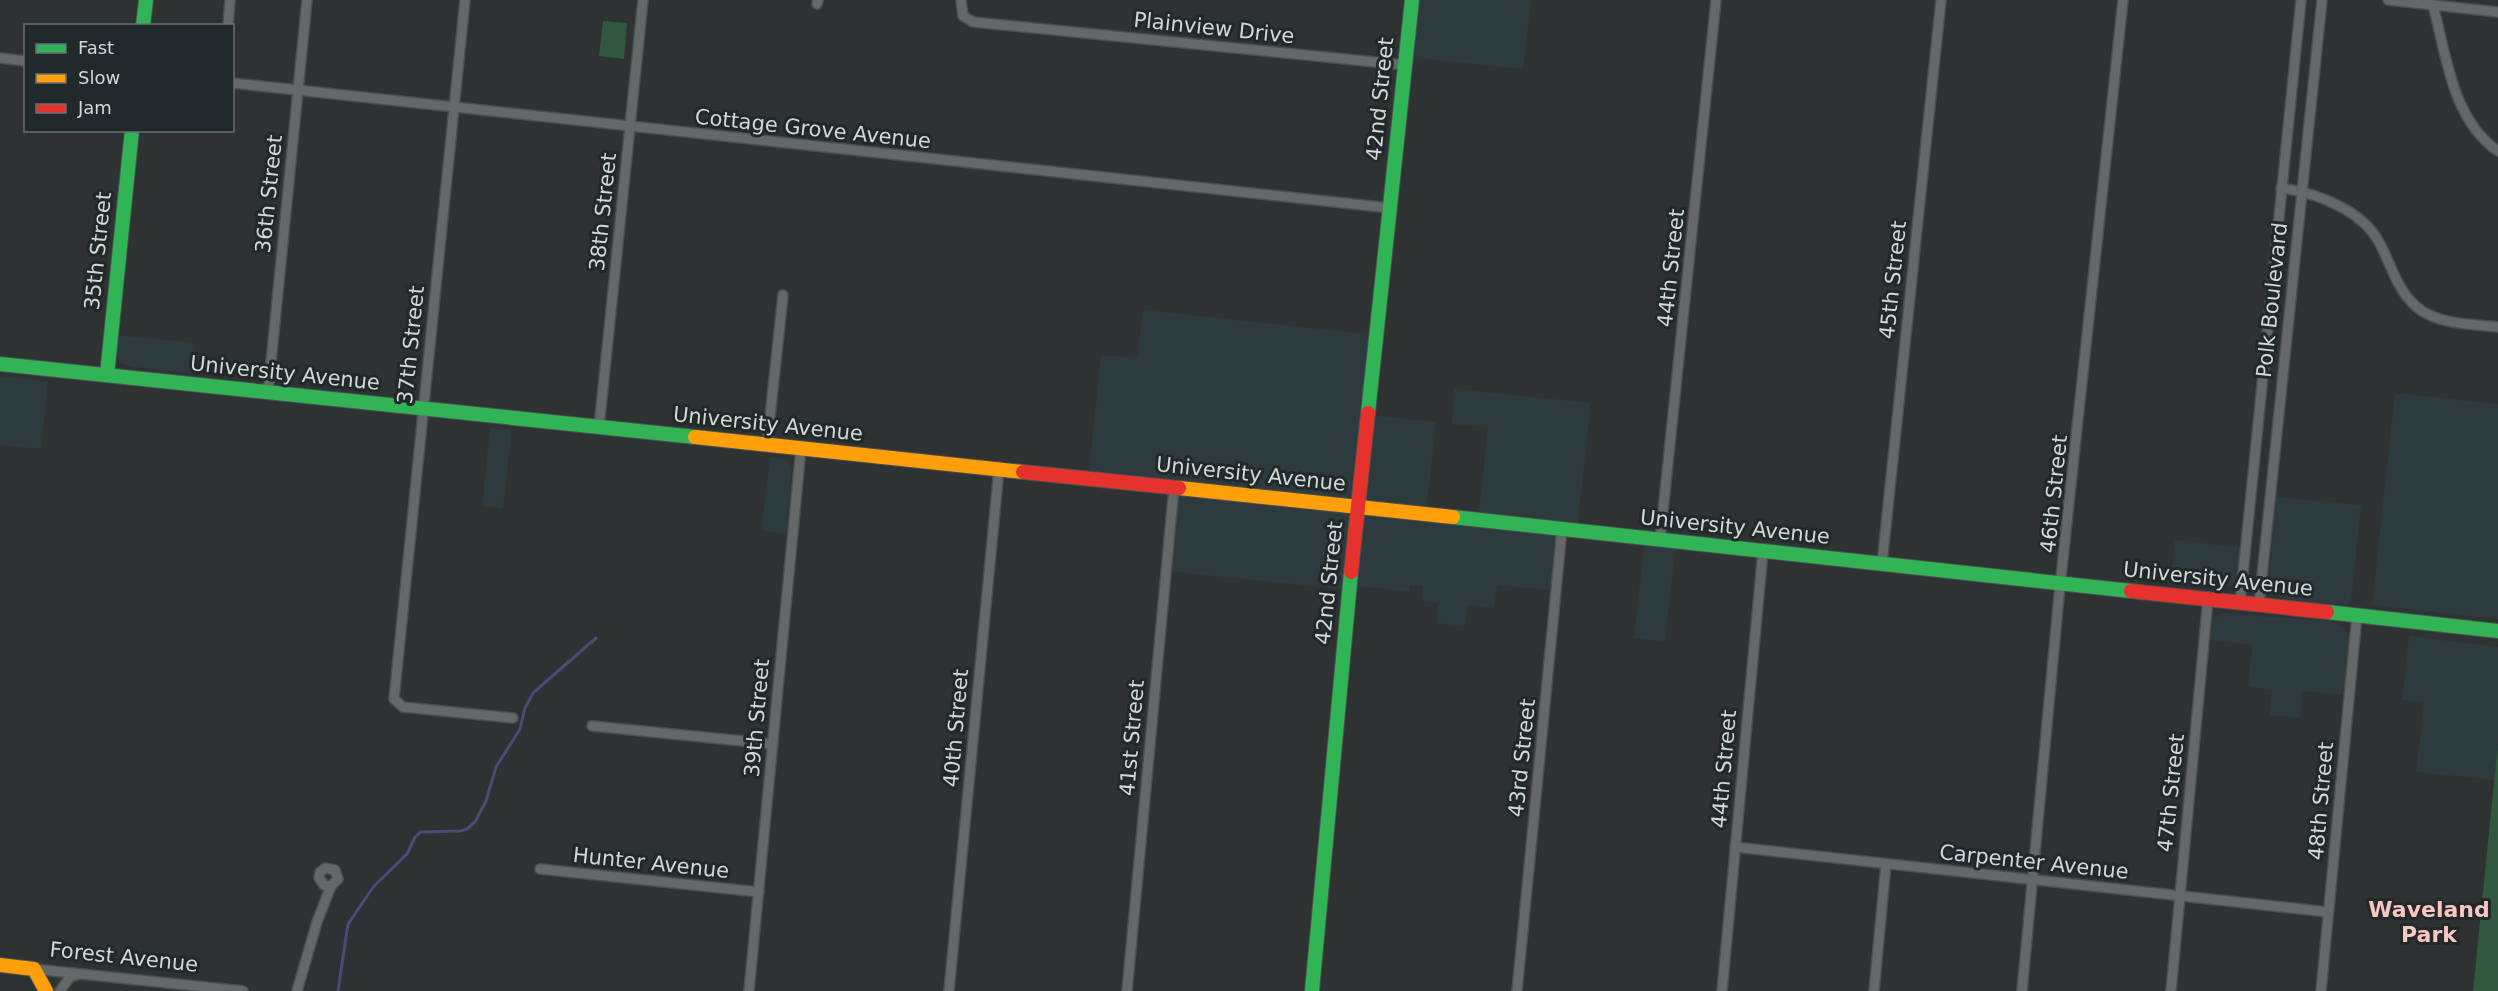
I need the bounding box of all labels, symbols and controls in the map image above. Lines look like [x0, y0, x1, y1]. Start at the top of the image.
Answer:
street label: Plainview Drive [1132, 8, 1296, 48]
legend [24, 24, 234, 132]
street label: 42nd Street [1362, 36, 1398, 162]
text: Fast [78, 37, 114, 58]
text: Slow [78, 67, 120, 88]
text: Jam [77, 97, 112, 118]
street label: Cottage Grove Avenue [694, 105, 932, 153]
street label: 36th Street [251, 134, 287, 254]
street label: 38th Street [585, 152, 621, 272]
street label: 35th Street [80, 191, 116, 311]
street label: 44th Street [1653, 208, 1689, 328]
street label: 45th Street [1875, 220, 1911, 340]
street label: Polk Boulevard [2252, 221, 2292, 379]
street label: 37th Street [393, 285, 429, 405]
street label: University Avenue [189, 351, 381, 395]
street label: University Avenue [672, 402, 864, 446]
street label: 46th Street [2036, 434, 2072, 554]
street label: University Avenue [1155, 452, 1347, 496]
street label: University Avenue [1639, 505, 1831, 549]
street label: 42nd Street [1311, 520, 1347, 646]
street label: University Avenue [2122, 557, 2314, 601]
street label: 39th Street [740, 658, 774, 778]
street label: 40th Street [939, 668, 973, 788]
street label: 41st Street [1115, 679, 1149, 797]
street label: 43rd Street [1504, 698, 1540, 818]
street label: 44th Street [1707, 709, 1741, 829]
street label: 47th Street [2153, 733, 2189, 853]
street label: 48th Street [2304, 741, 2338, 861]
street label: Carpenter Avenue [1938, 840, 2130, 884]
street label: Hunter Avenue [572, 843, 730, 883]
district label: Waveland Park [2368, 897, 2490, 947]
street label: Forest Avenue [49, 937, 199, 977]

